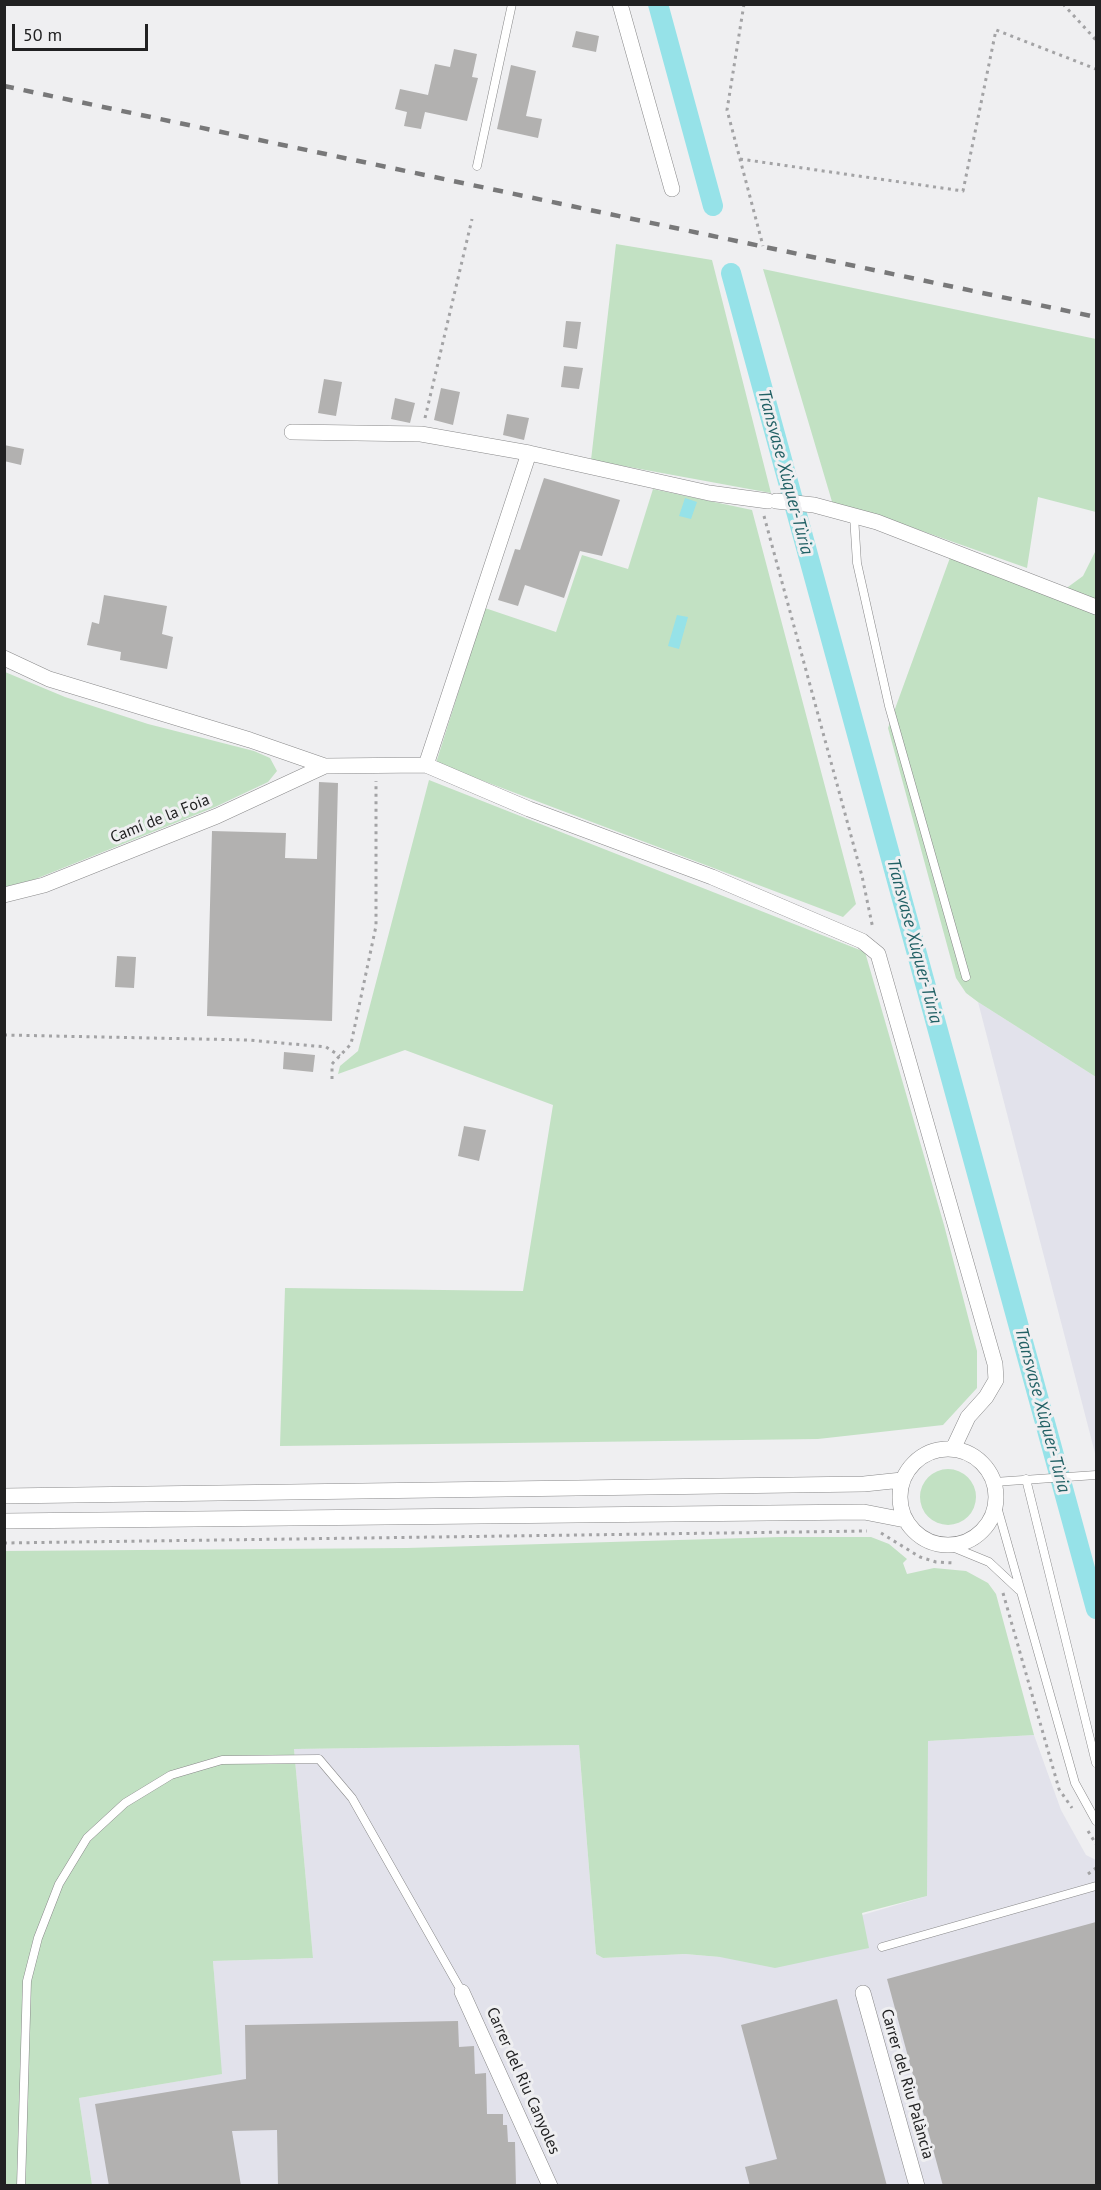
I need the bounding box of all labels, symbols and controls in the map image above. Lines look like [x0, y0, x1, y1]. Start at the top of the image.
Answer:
scale bar [15, 12, 152, 50]
text: 50 m [23, 23, 62, 46]
water label: Transvase Xùquer-Tùria [753, 387, 817, 557]
street label: Camí de la Foia [108, 790, 212, 848]
water label: Transvase Xùquer-Tùria [882, 856, 946, 1026]
water label: Transvase Xùquer-Tùria [1010, 1325, 1074, 1495]
street label: Carrer del Riu Canyoles [482, 2005, 564, 2157]
street label: Carrer del Riu Palància [876, 2007, 938, 2161]

